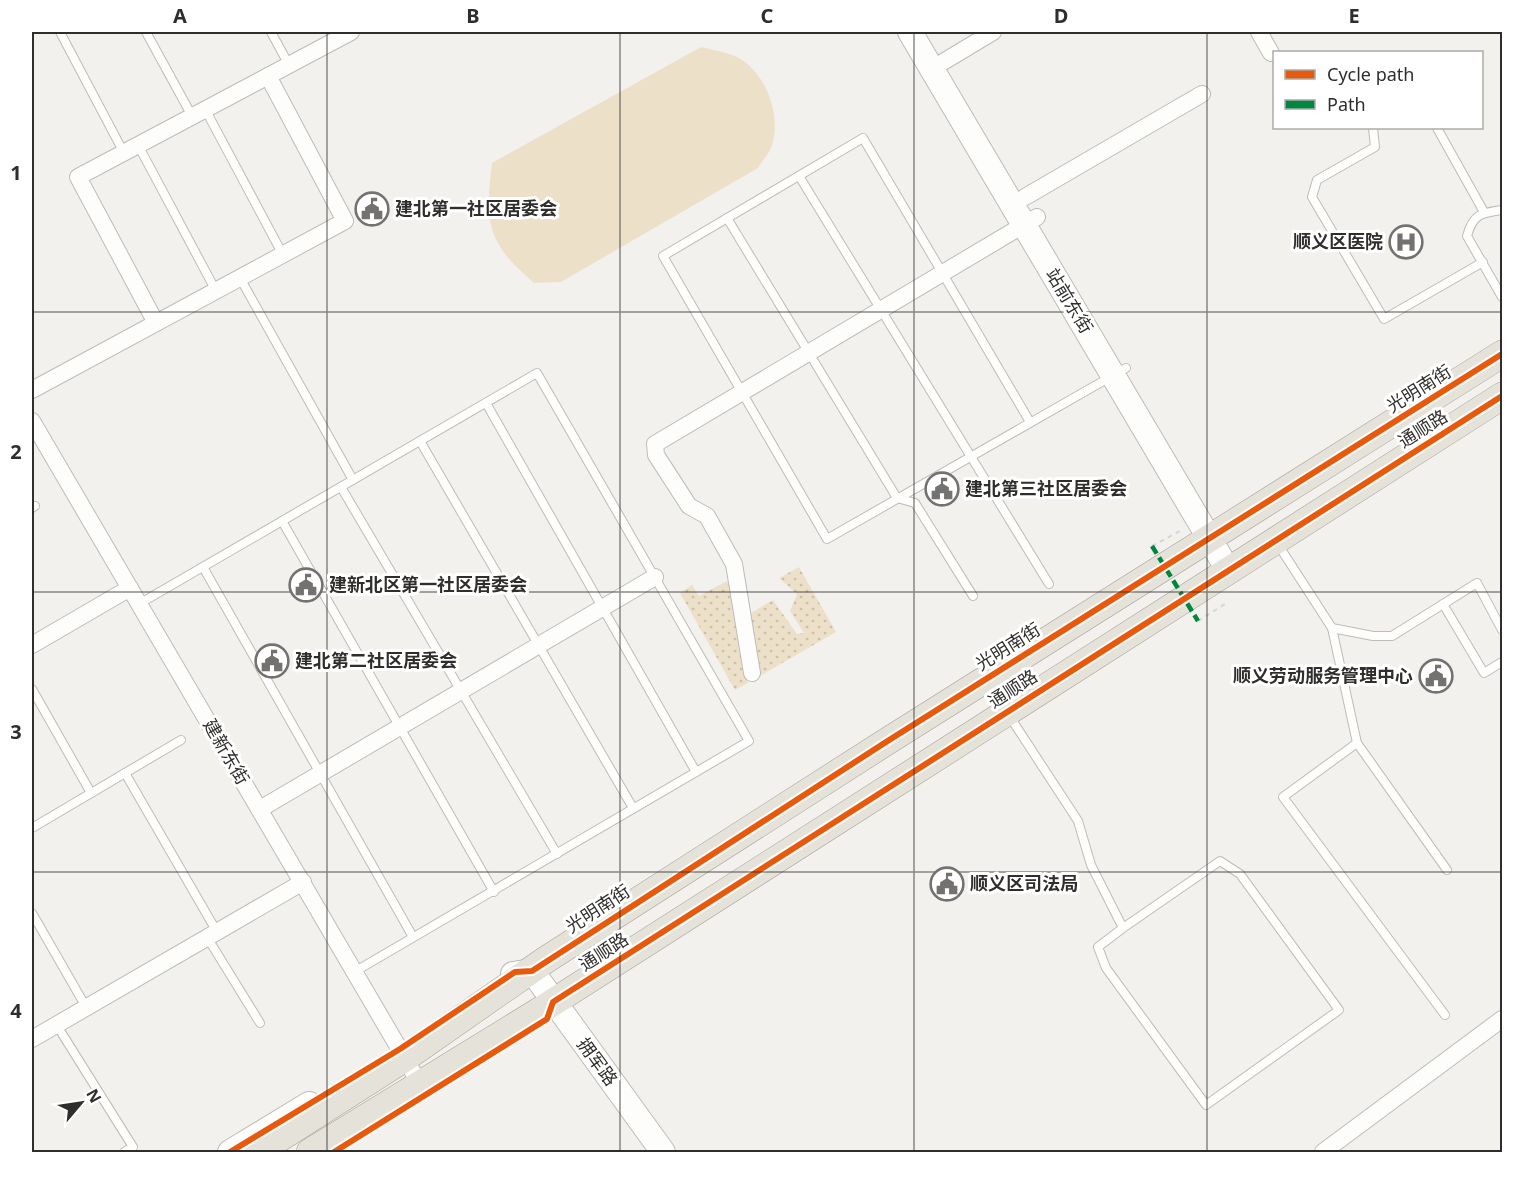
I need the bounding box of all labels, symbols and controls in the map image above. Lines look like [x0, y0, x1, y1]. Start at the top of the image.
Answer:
text: A [173, 2, 187, 29]
text: B [466, 2, 480, 29]
text: C [761, 2, 774, 29]
text: D [1054, 2, 1068, 29]
text: E [1348, 2, 1360, 29]
legend [1273, 51, 1483, 129]
text: Cycle path [1327, 62, 1414, 86]
text: Path [1327, 92, 1366, 116]
text: 1 [10, 159, 22, 186]
public building icon: 建北第一社区居委会 [354, 191, 390, 227]
place label: 建北第一社区居委会 [395, 196, 557, 220]
hospital icon: 顺义区医院 [1388, 224, 1424, 260]
place label: 顺义区医院 [1293, 229, 1383, 253]
street label: 站前东街 [1041, 263, 1099, 338]
street label: 光明南街 [1382, 359, 1455, 417]
street label: 通顺路 [1393, 404, 1452, 453]
text: 2 [10, 438, 22, 465]
public building icon: 建北第三社区居委会 [924, 471, 960, 507]
place label: 建北第三社区居委会 [965, 476, 1127, 500]
public building icon: 建新北区第一社区居委会 [288, 567, 324, 603]
place label: 建新北区第一社区居委会 [329, 572, 527, 596]
street label: 光明南街 [971, 617, 1044, 675]
public building icon: 建北第二社区居委会 [254, 643, 290, 679]
place label: 建北第二社区居委会 [295, 648, 457, 672]
public building icon: 顺义劳动服务管理中心 [1418, 658, 1454, 694]
street label: 通顺路 [983, 663, 1042, 713]
place label: 顺义劳动服务管理中心 [1233, 663, 1413, 687]
street label: 建新东街 [198, 714, 255, 789]
text: 3 [10, 718, 22, 745]
public building icon: 顺义区司法局 [929, 866, 965, 902]
place label: 顺义区司法局 [970, 871, 1078, 895]
street label: 光明南街 [561, 878, 634, 938]
street label: 通顺路 [574, 926, 633, 976]
text: 4 [10, 997, 22, 1024]
street label: 拥军路 [572, 1033, 623, 1090]
north arrow [51, 1073, 111, 1133]
text: N [81, 1085, 107, 1107]

